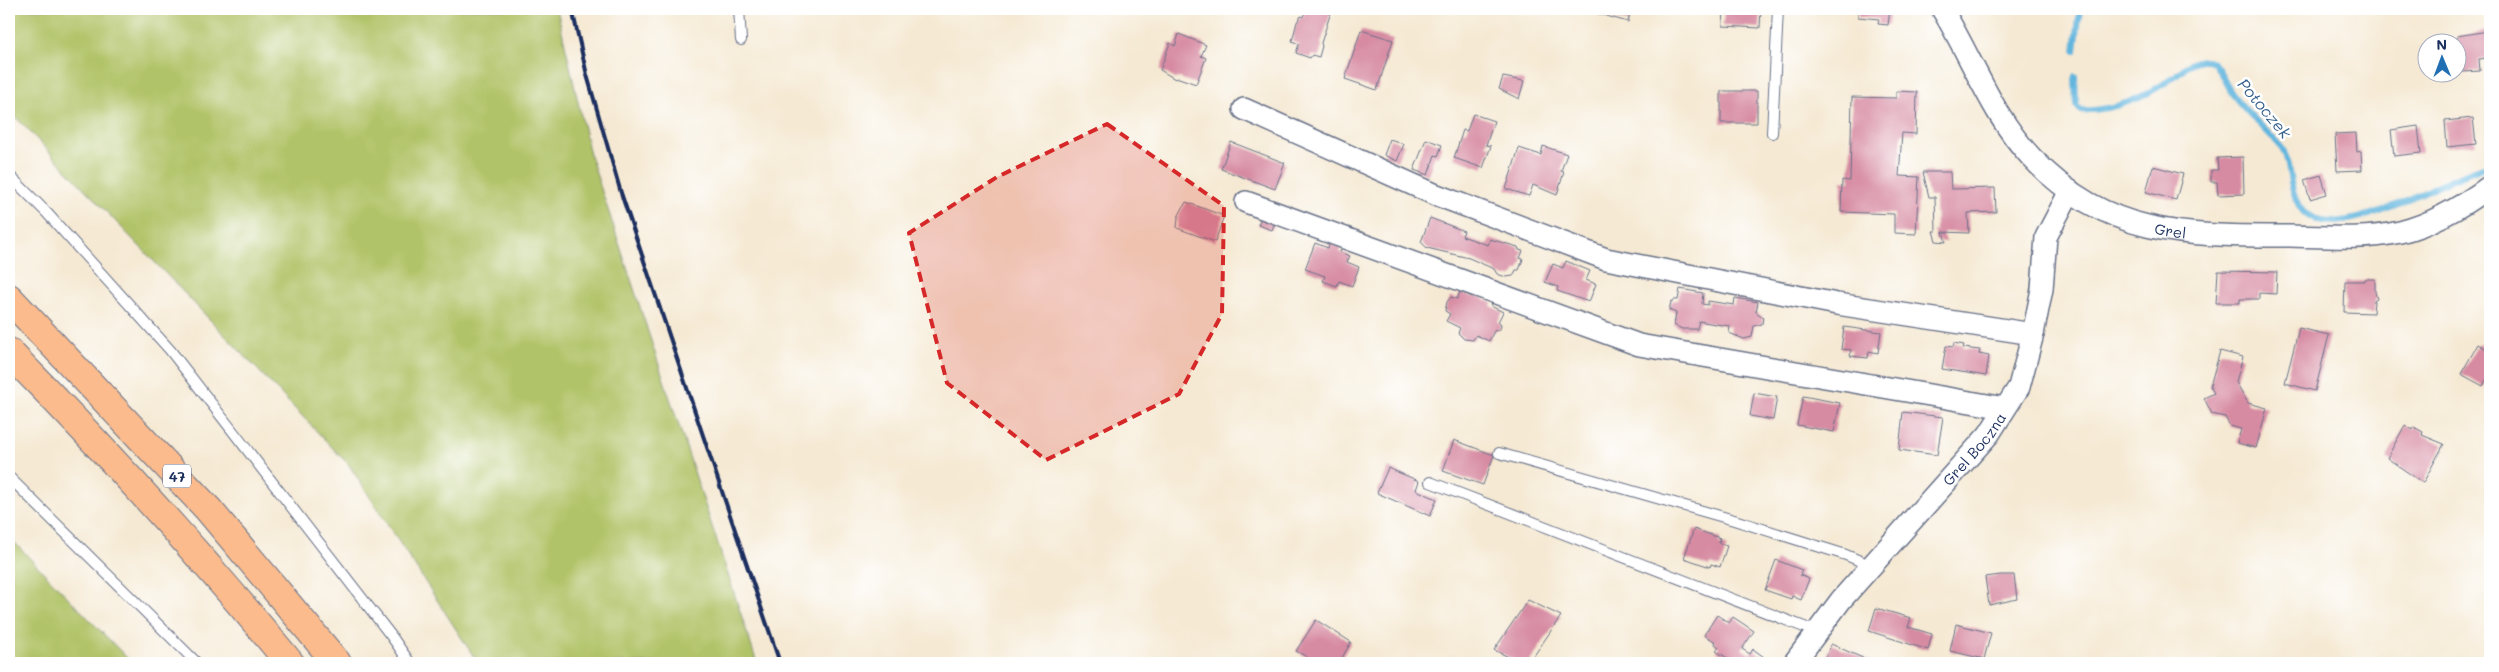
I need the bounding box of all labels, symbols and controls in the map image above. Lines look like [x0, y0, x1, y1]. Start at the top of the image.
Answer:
north arrow [2416, 32, 2466, 82]
text: N [2436, 35, 2447, 54]
water label: Potoczek [2234, 73, 2297, 143]
street label: Grel [2153, 218, 2187, 243]
street label: Grel Boczna [1938, 409, 2010, 490]
road number: 47 [163, 464, 191, 488]

